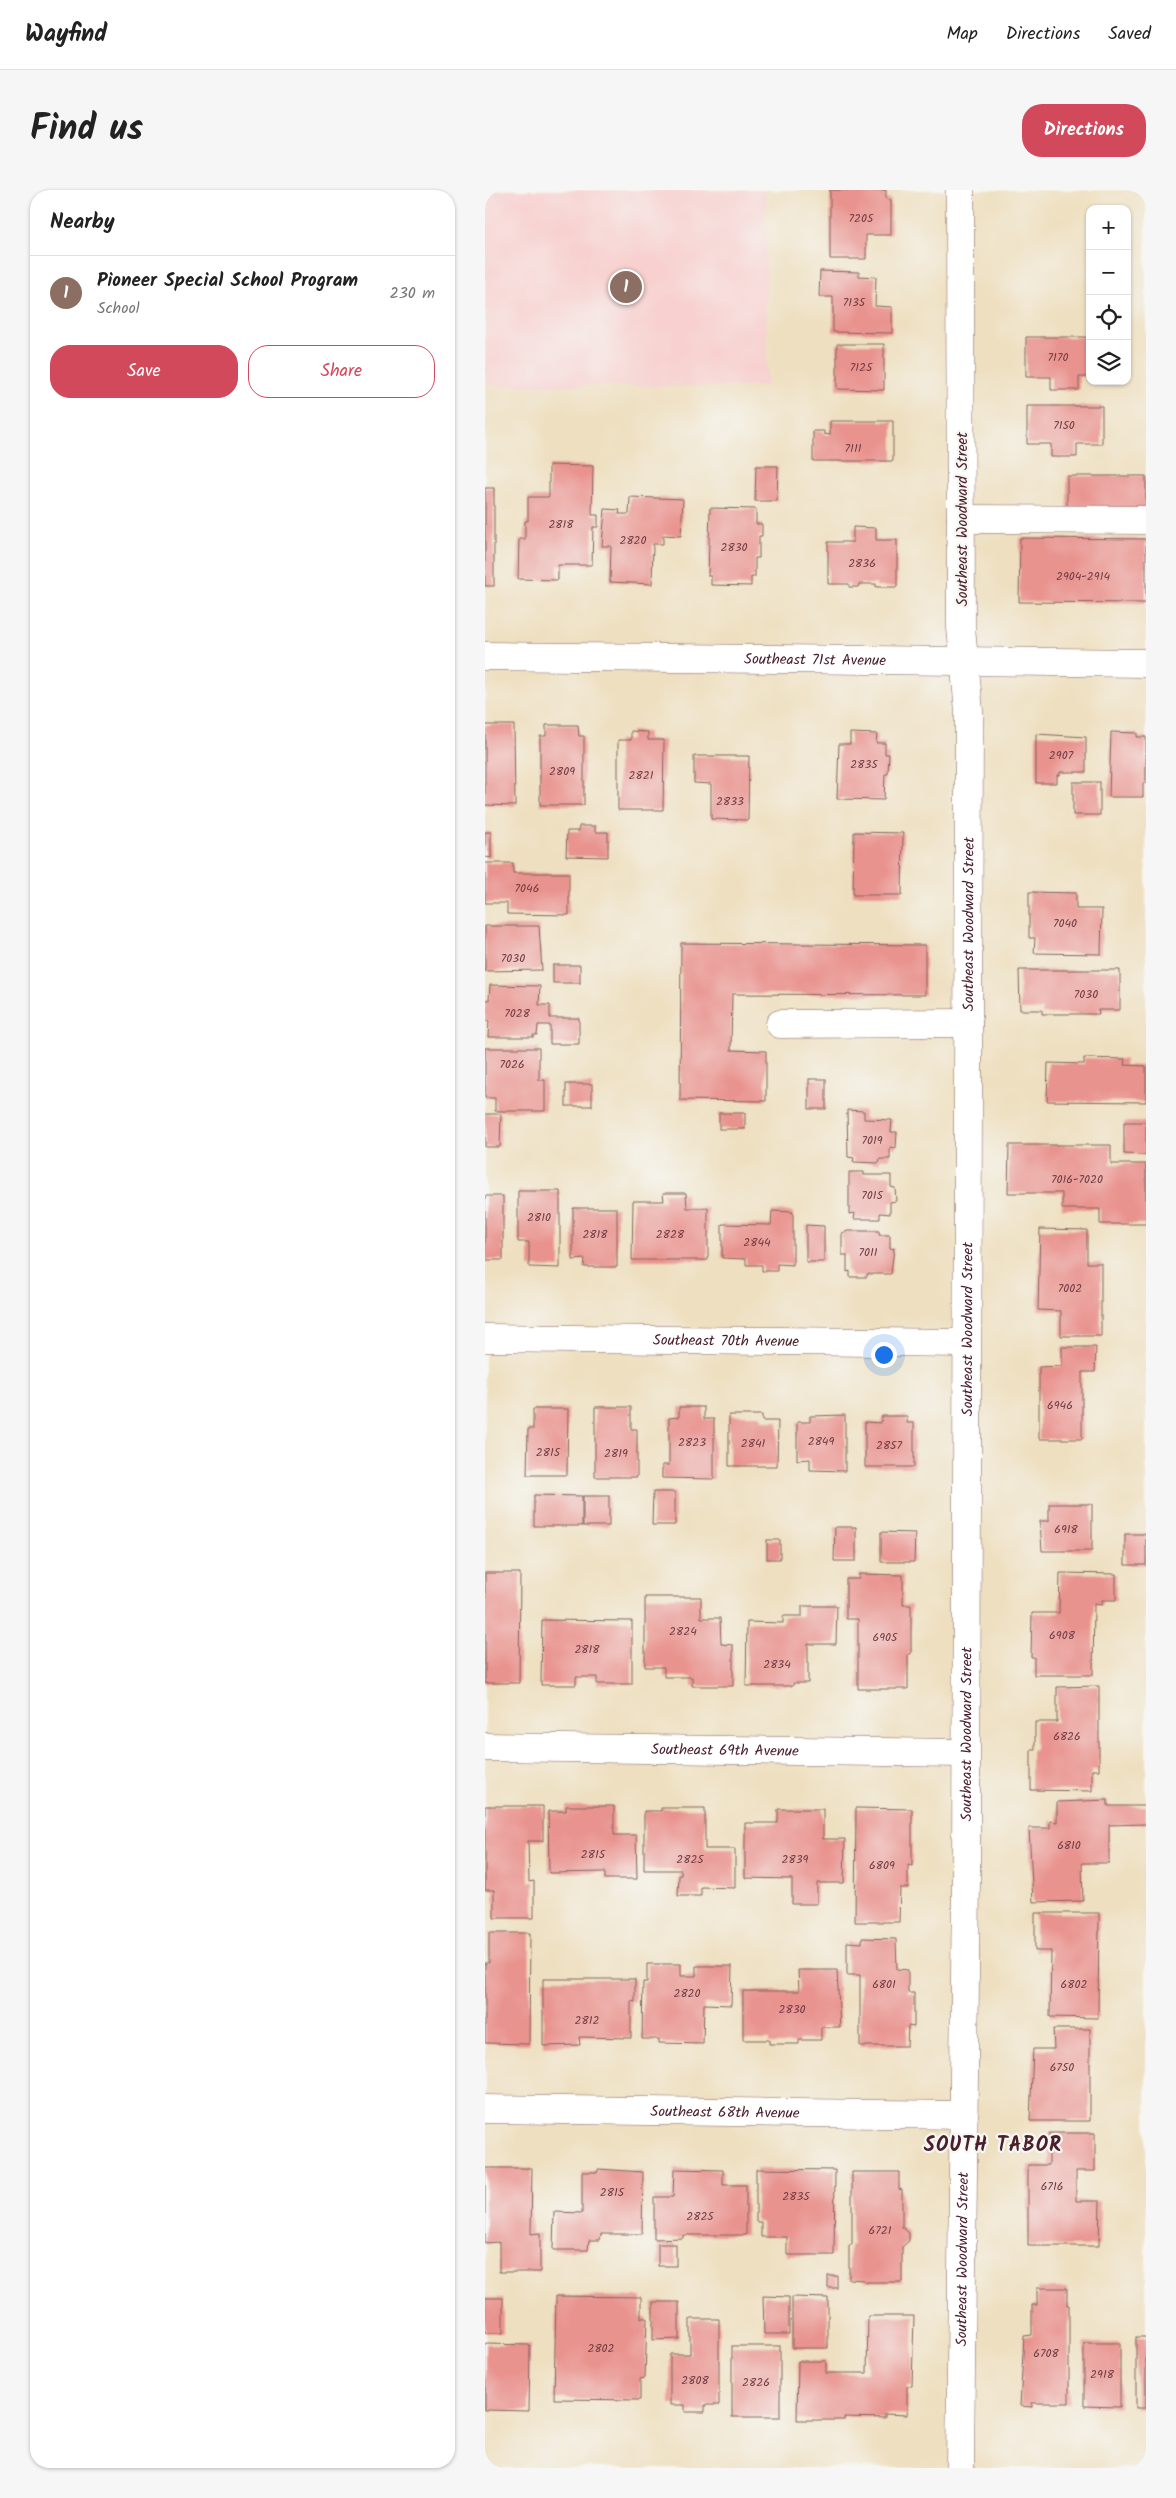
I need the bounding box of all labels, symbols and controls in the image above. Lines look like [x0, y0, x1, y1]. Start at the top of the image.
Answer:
text: Wayfind [25, 15, 107, 54]
text: Map [946, 20, 978, 49]
text: Directions [1006, 20, 1080, 49]
text: Saved [1108, 20, 1151, 49]
text: Find us [30, 102, 143, 158]
button: Directions [1022, 104, 1146, 157]
map controls [1086, 205, 1131, 385]
button: + [1086, 205, 1131, 250]
text: Nearby [50, 206, 115, 239]
house number: 7205 [849, 209, 875, 228]
button: − [1086, 250, 1131, 295]
text: Pioneer Special School Program [97, 266, 358, 296]
pin: 1 [610, 268, 642, 306]
text: 1 [64, 281, 68, 306]
text: 230 m [389, 281, 435, 306]
house number: 7135 [843, 293, 867, 312]
button: locate [1086, 295, 1131, 340]
text: School [97, 296, 140, 321]
button: layers [1086, 340, 1131, 385]
button: Save [50, 345, 238, 398]
button: Share [248, 345, 435, 398]
house number: 7170 [1048, 348, 1068, 367]
house number: 7125 [850, 358, 874, 377]
house number: 7150 [1053, 416, 1075, 435]
street label: Southeast Woodward Street [951, 432, 975, 606]
house number: 7111 [845, 439, 862, 458]
house number: 2818 [548, 515, 574, 534]
house number: 2820 [619, 531, 647, 550]
house number: 2830 [720, 538, 748, 557]
house number: 2836 [848, 554, 876, 573]
house number: 2904-2914 [1056, 567, 1110, 586]
street label: Southeast 71st Avenue [744, 648, 886, 673]
house number: 2907 [1049, 746, 1074, 765]
house number: 2835 [850, 755, 879, 774]
house number: 2809 [549, 762, 575, 781]
house number: 2821 [629, 766, 654, 785]
house number: 2833 [716, 792, 744, 811]
street label: Southeast Woodward Street [957, 837, 982, 1011]
house number: 7046 [515, 879, 539, 898]
house number: 7040 [1053, 914, 1077, 933]
house number: 7030 [501, 949, 525, 968]
house number: 7030 [1074, 985, 1098, 1004]
house number: 7028 [504, 1004, 531, 1023]
house number: 7026 [499, 1055, 525, 1074]
house number: 7019 [861, 1131, 883, 1150]
house number: 7016-7020 [1051, 1170, 1103, 1189]
house number: 7015 [861, 1186, 884, 1205]
house number: 2810 [527, 1208, 551, 1227]
house number: 2818 [582, 1225, 608, 1244]
house number: 2828 [656, 1225, 685, 1244]
house number: 2844 [743, 1233, 771, 1252]
street label: Southeast Woodward Street [956, 1242, 981, 1416]
house number: 7011 [858, 1243, 878, 1262]
house number: 7002 [1058, 1279, 1082, 1298]
street label: Southeast 70th Avenue [653, 1329, 800, 1354]
your location [871, 1342, 897, 1368]
house number: 6946 [1047, 1396, 1073, 1415]
house number: 2849 [808, 1432, 834, 1451]
house number: 2823 [678, 1433, 706, 1452]
house number: 2841 [741, 1434, 766, 1453]
house number: 2857 [876, 1436, 903, 1455]
house number: 2815 [536, 1443, 562, 1462]
house number: 2819 [604, 1444, 628, 1463]
house number: 6918 [1054, 1520, 1079, 1539]
house number: 2824 [669, 1622, 697, 1641]
house number: 6908 [1049, 1626, 1076, 1645]
house number: 6905 [873, 1628, 899, 1647]
house number: 2818 [574, 1640, 600, 1659]
street label: Southeast Woodward Street [955, 1647, 980, 1821]
house number: 2834 [763, 1655, 791, 1674]
house number: 6826 [1053, 1727, 1081, 1746]
street label: Southeast 69th Avenue [651, 1738, 799, 1764]
house number: 6810 [1057, 1836, 1081, 1855]
house number: 2815 [581, 1845, 607, 1864]
house number: 2825 [676, 1850, 705, 1869]
house number: 2839 [782, 1850, 809, 1869]
house number: 6809 [869, 1856, 895, 1875]
house number: 6801 [872, 1975, 896, 1994]
house number: 6802 [1061, 1975, 1087, 1994]
house number: 2820 [673, 1984, 701, 2003]
house number: 2830 [778, 2000, 806, 2019]
house number: 2812 [575, 2011, 599, 2030]
house number: 6750 [1050, 2058, 1074, 2077]
street label: Southeast 68th Avenue [650, 2100, 800, 2126]
district label: SOUTH TABOR [924, 2130, 1062, 2162]
street label: Southeast Woodward Street [950, 2171, 976, 2346]
house number: 6716 [1041, 2177, 1063, 2196]
house number: 2815 [600, 2183, 626, 2202]
house number: 2835 [782, 2187, 811, 2206]
house number: 2825 [686, 2207, 715, 2226]
house number: 6721 [869, 2221, 892, 2240]
house number: 2802 [587, 2339, 615, 2358]
house number: 6708 [1033, 2344, 1059, 2363]
house number: 2918 [1090, 2365, 1115, 2384]
house number: 2808 [681, 2371, 709, 2390]
house number: 2826 [742, 2373, 770, 2392]

